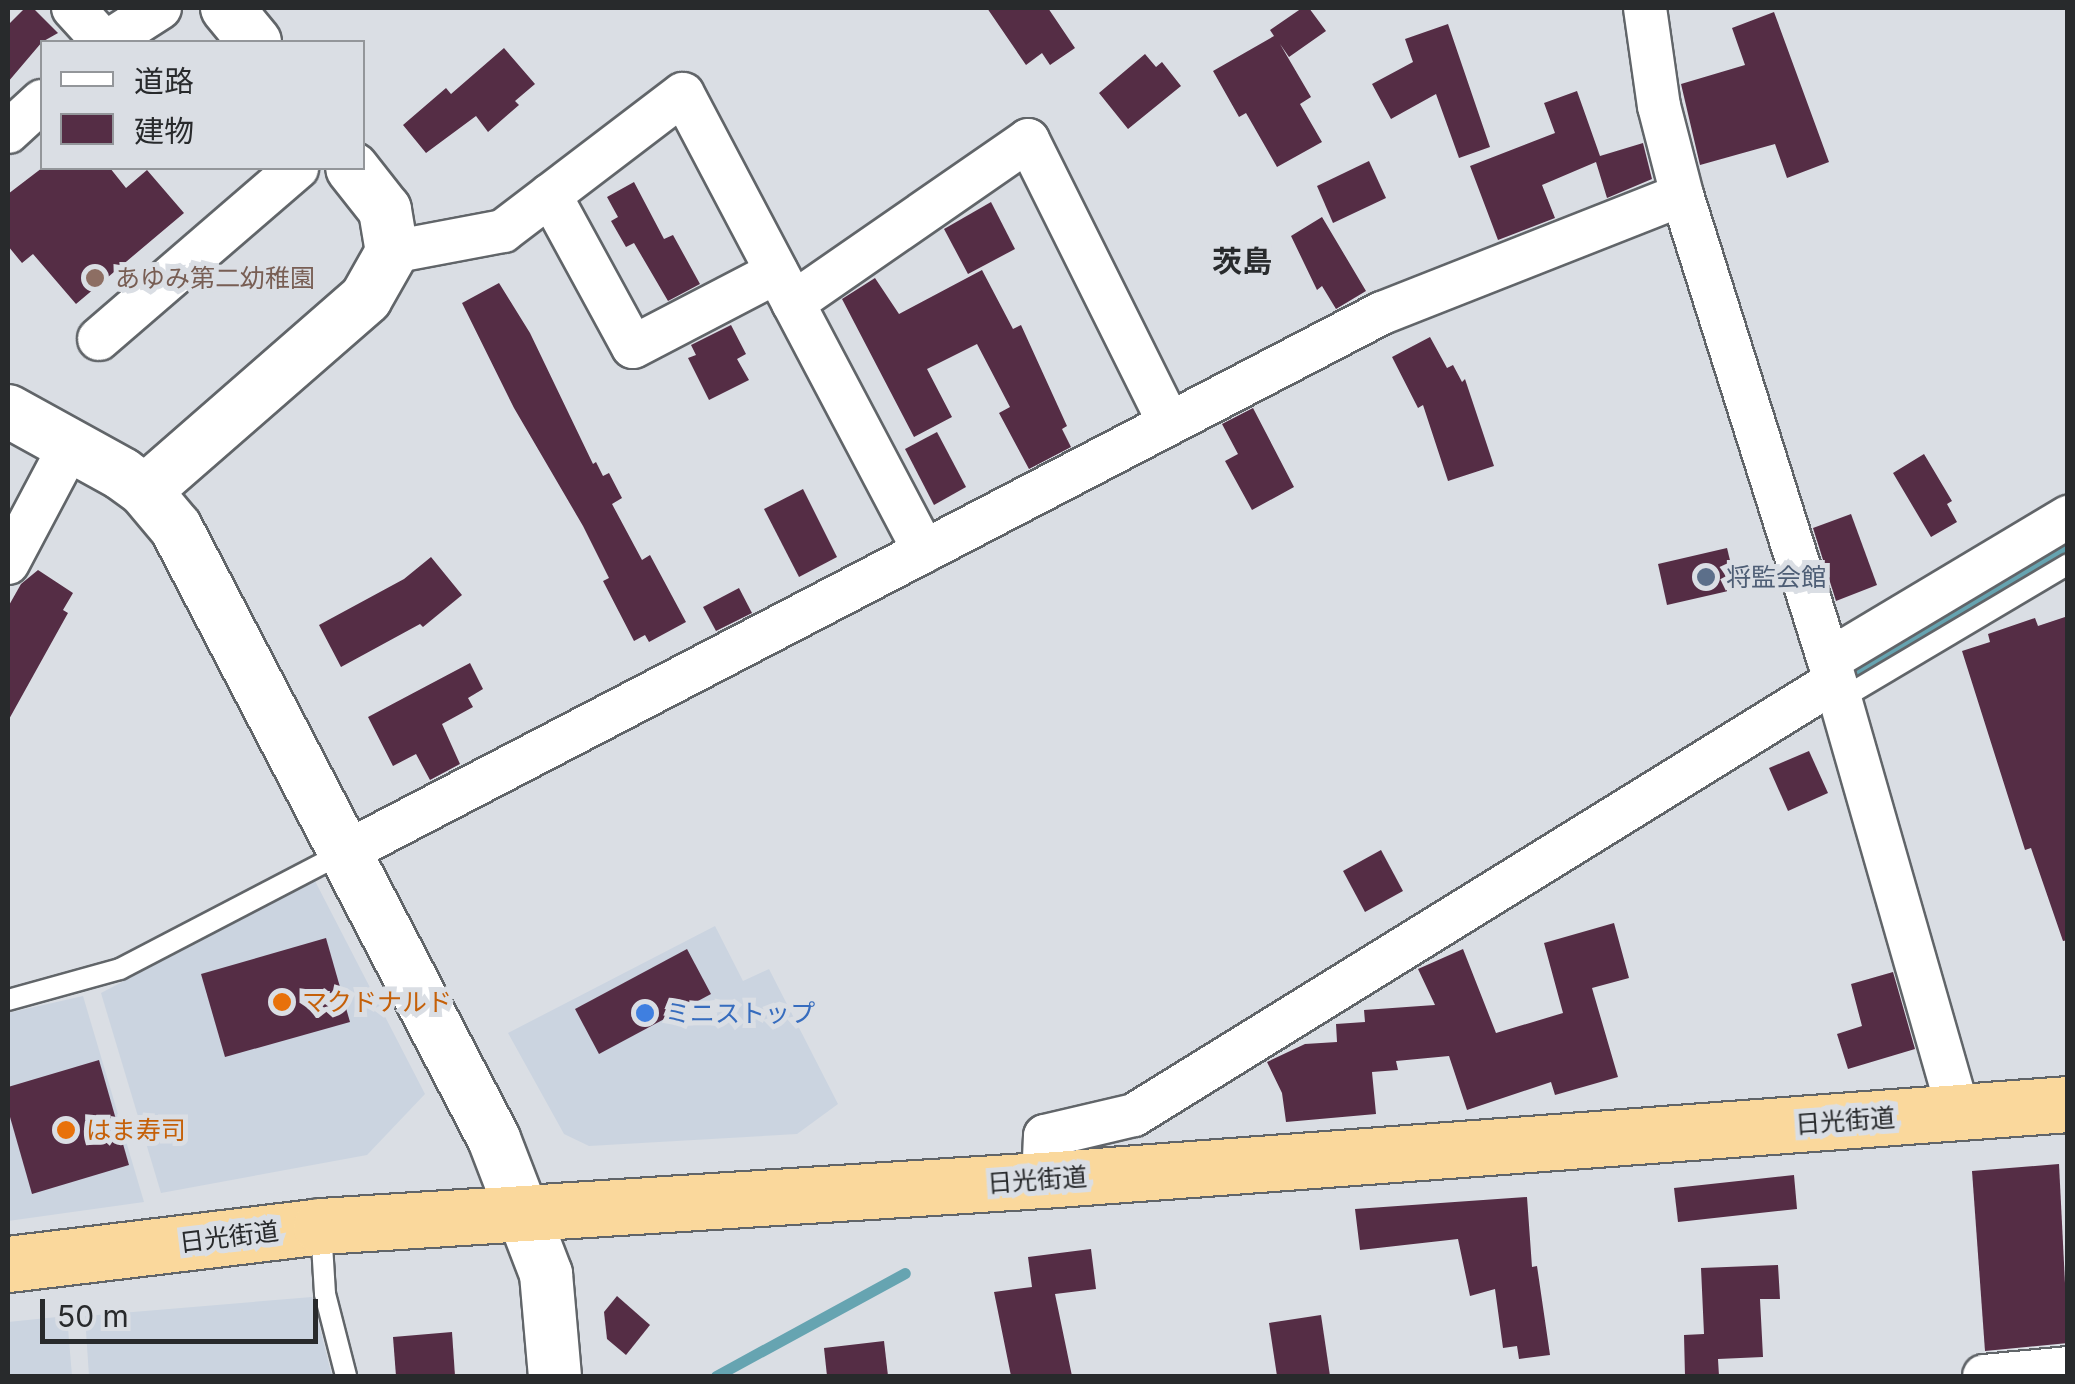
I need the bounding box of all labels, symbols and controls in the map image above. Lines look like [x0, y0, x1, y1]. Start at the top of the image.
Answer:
legend [40, 40, 365, 170]
text: 道路 [134, 63, 194, 99]
text: 建物 [134, 113, 194, 149]
district label: 茨島 [1212, 243, 1272, 279]
place label: あゆみ第二幼稚園 [115, 263, 315, 293]
marker: あゆみ第二幼稚園 [84, 267, 106, 289]
place label: 将監会館 [1726, 562, 1826, 592]
marker: 将監会館 [1695, 566, 1717, 588]
place label: マクドナルド [302, 987, 452, 1017]
marker: マクドナルド [271, 991, 293, 1013]
place label: ミニストップ [665, 998, 815, 1028]
marker: ミニストップ [634, 1002, 656, 1024]
street label: 日光街道 [1794, 1103, 1896, 1139]
place label: はま寿司 [86, 1115, 186, 1145]
marker: はま寿司 [55, 1119, 77, 1141]
street label: 日光街道 [986, 1162, 1088, 1198]
street label: 日光街道 [178, 1216, 280, 1258]
scale bar [45, 1279, 322, 1341]
text: 50 m [57, 1298, 129, 1334]

